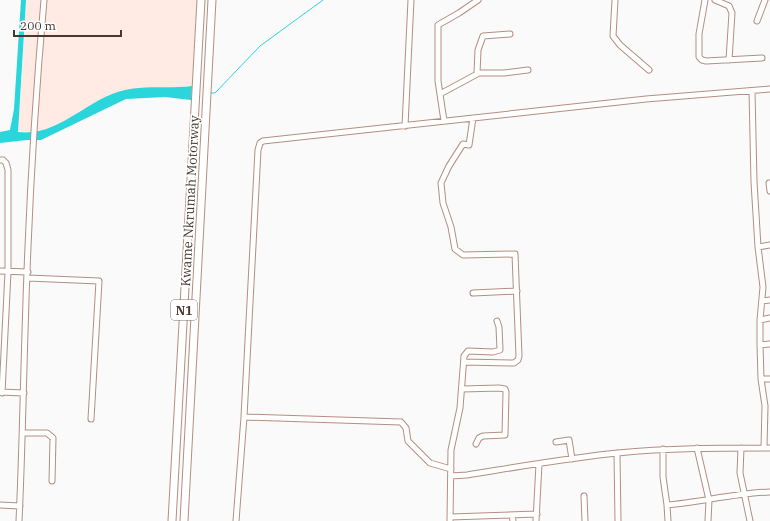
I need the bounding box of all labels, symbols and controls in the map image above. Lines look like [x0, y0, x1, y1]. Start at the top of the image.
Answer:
scale bar [14, 12, 121, 38]
text: 200 m [20, 18, 56, 33]
street label: Kwame Nkrumah Motorway [177, 115, 203, 287]
road number: N1 [171, 300, 197, 320]

